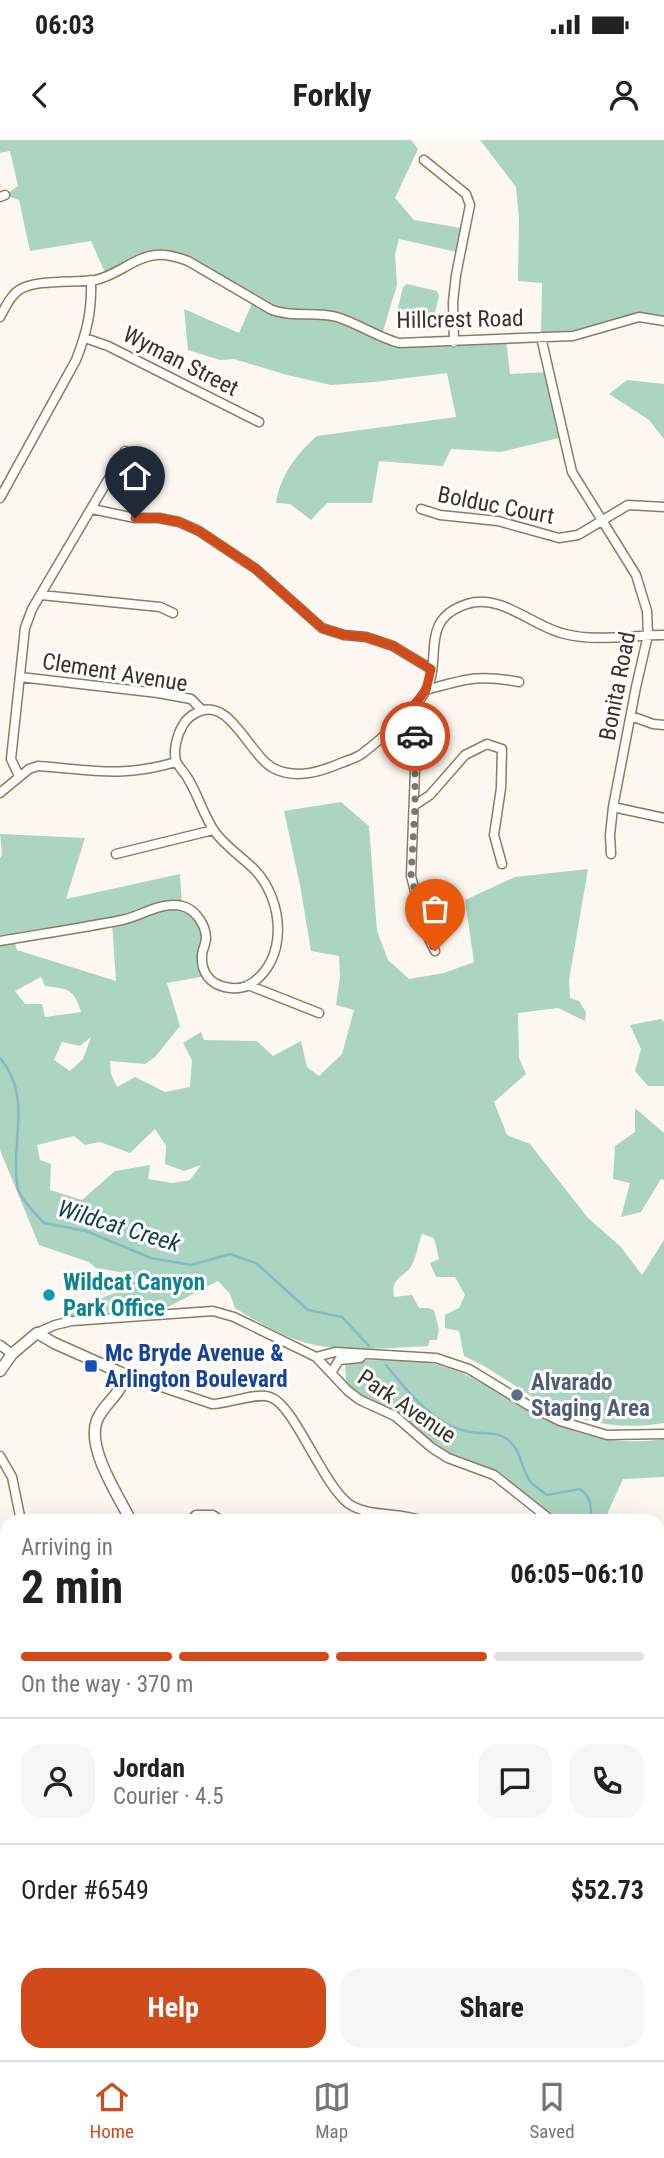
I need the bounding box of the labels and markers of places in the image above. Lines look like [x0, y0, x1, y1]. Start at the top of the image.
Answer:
pin [105, 446, 165, 518]
pin [405, 879, 465, 951]
place label: Wildcat Canyon Park Office [63, 1269, 205, 1322]
marker: Wildcat Canyon Park Office [41, 1287, 57, 1303]
place label: Mc Bryde Avenue & Arlington Boulevard [105, 1340, 288, 1393]
marker: Mc Bryde Avenue & Arlington Boulevard [83, 1358, 99, 1374]
place label: Alvarado Staging Area [531, 1369, 650, 1422]
marker: Alvarado Staging Area [509, 1387, 525, 1403]

